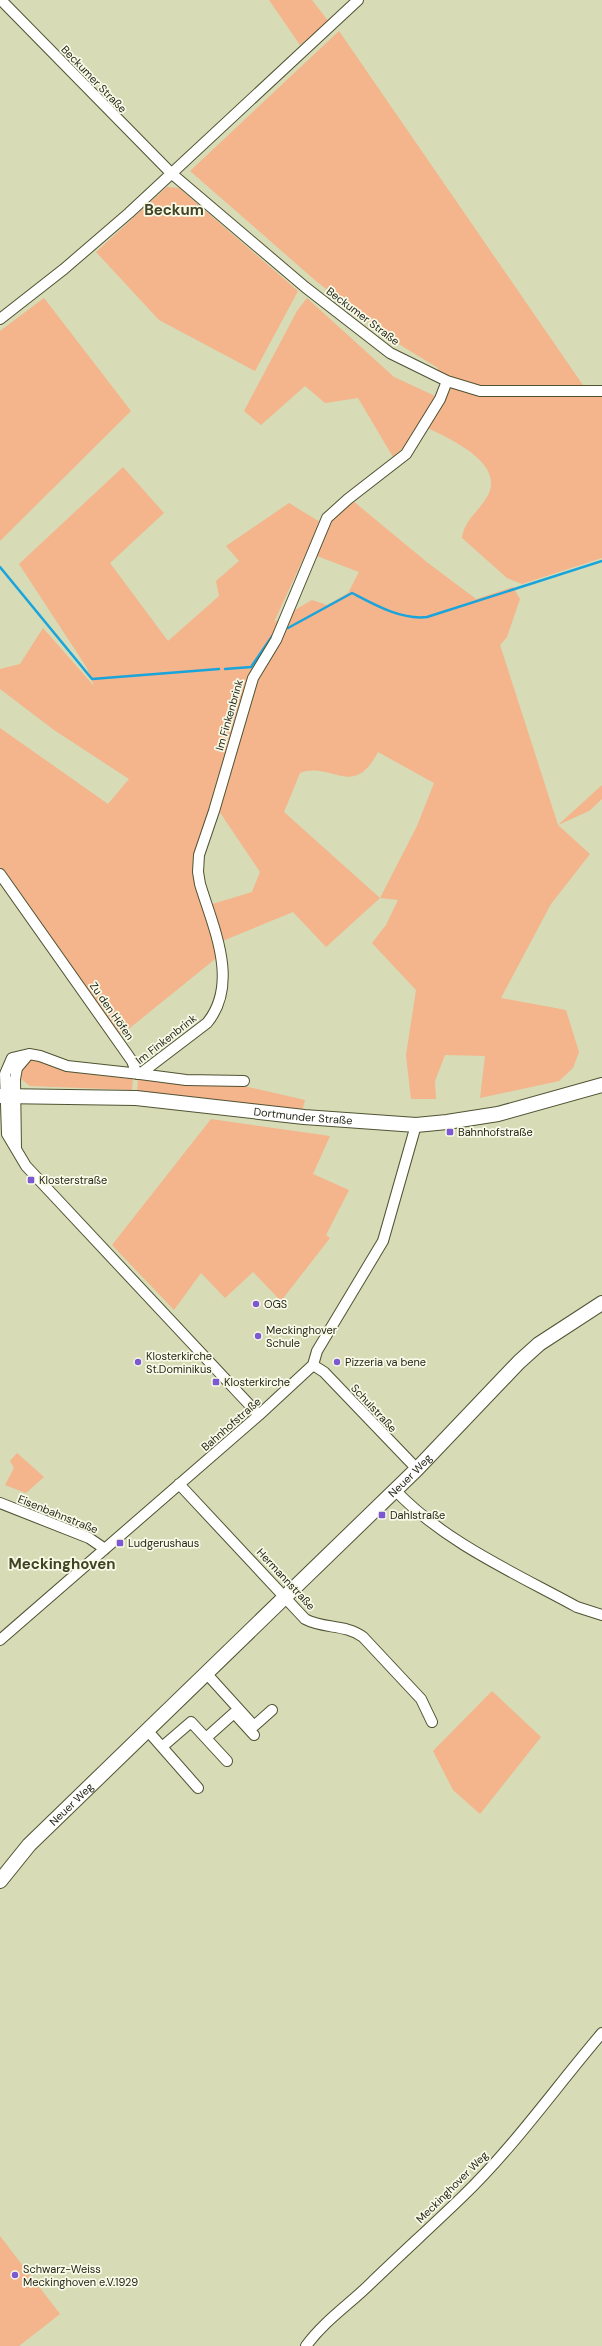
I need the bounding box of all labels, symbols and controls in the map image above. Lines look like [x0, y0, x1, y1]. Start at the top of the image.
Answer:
street label: Beckumer Straße [58, 42, 130, 116]
district label: Beckum [144, 200, 204, 220]
street label: Beckumer Straße [324, 284, 402, 348]
street label: Im Finkenbrink [212, 677, 246, 752]
street label: Zu den Höfen [87, 979, 137, 1043]
street label: Im Finkenbrink [133, 1011, 200, 1067]
street label: Dortmunder Straße [253, 1104, 353, 1127]
place label: Bahnhofstraße [458, 1125, 533, 1139]
marker: Bahnhofstraße [445, 1127, 455, 1137]
place label: Klosterstraße [39, 1173, 107, 1187]
marker: Klosterstraße [26, 1175, 36, 1185]
place label: OGS [264, 1297, 287, 1311]
marker: OGS [251, 1299, 261, 1309]
place label: Meckinghover Schule [266, 1323, 337, 1350]
marker: Meckinghover Schule [253, 1331, 263, 1341]
place label: Klosterkirche St.Dominikus [146, 1349, 212, 1376]
place label: Pizzeria va bene [345, 1355, 426, 1369]
marker: Klosterkirche St.Dominikus [133, 1357, 143, 1367]
marker: Pizzeria va bene [332, 1357, 342, 1367]
place label: Klosterkirche [224, 1375, 290, 1389]
marker: Klosterkirche [211, 1377, 221, 1387]
street label: Schulstraße [348, 1381, 400, 1435]
street label: Bahnhofstraße [198, 1394, 264, 1454]
street label: Neuer Weg [385, 1451, 435, 1500]
street label: Eisenbahnstraße [16, 1492, 100, 1536]
place label: Dahlstraße [390, 1508, 445, 1522]
marker: Dahlstraße [377, 1510, 387, 1520]
place label: Ludgerushaus [128, 1536, 199, 1550]
marker: Ludgerushaus [115, 1538, 125, 1548]
street label: Hermannstraße [254, 1545, 318, 1613]
district label: Meckinghoven [9, 1554, 115, 1574]
street label: Neuer Weg [46, 1780, 96, 1829]
street label: Meckinghover Weg [413, 2148, 491, 2226]
place label: Schwarz-Weiss Meckinghoven e.V.1929 [23, 2262, 138, 2289]
marker: Schwarz-Weiss Meckinghoven e.V.1929 [10, 2270, 20, 2280]

